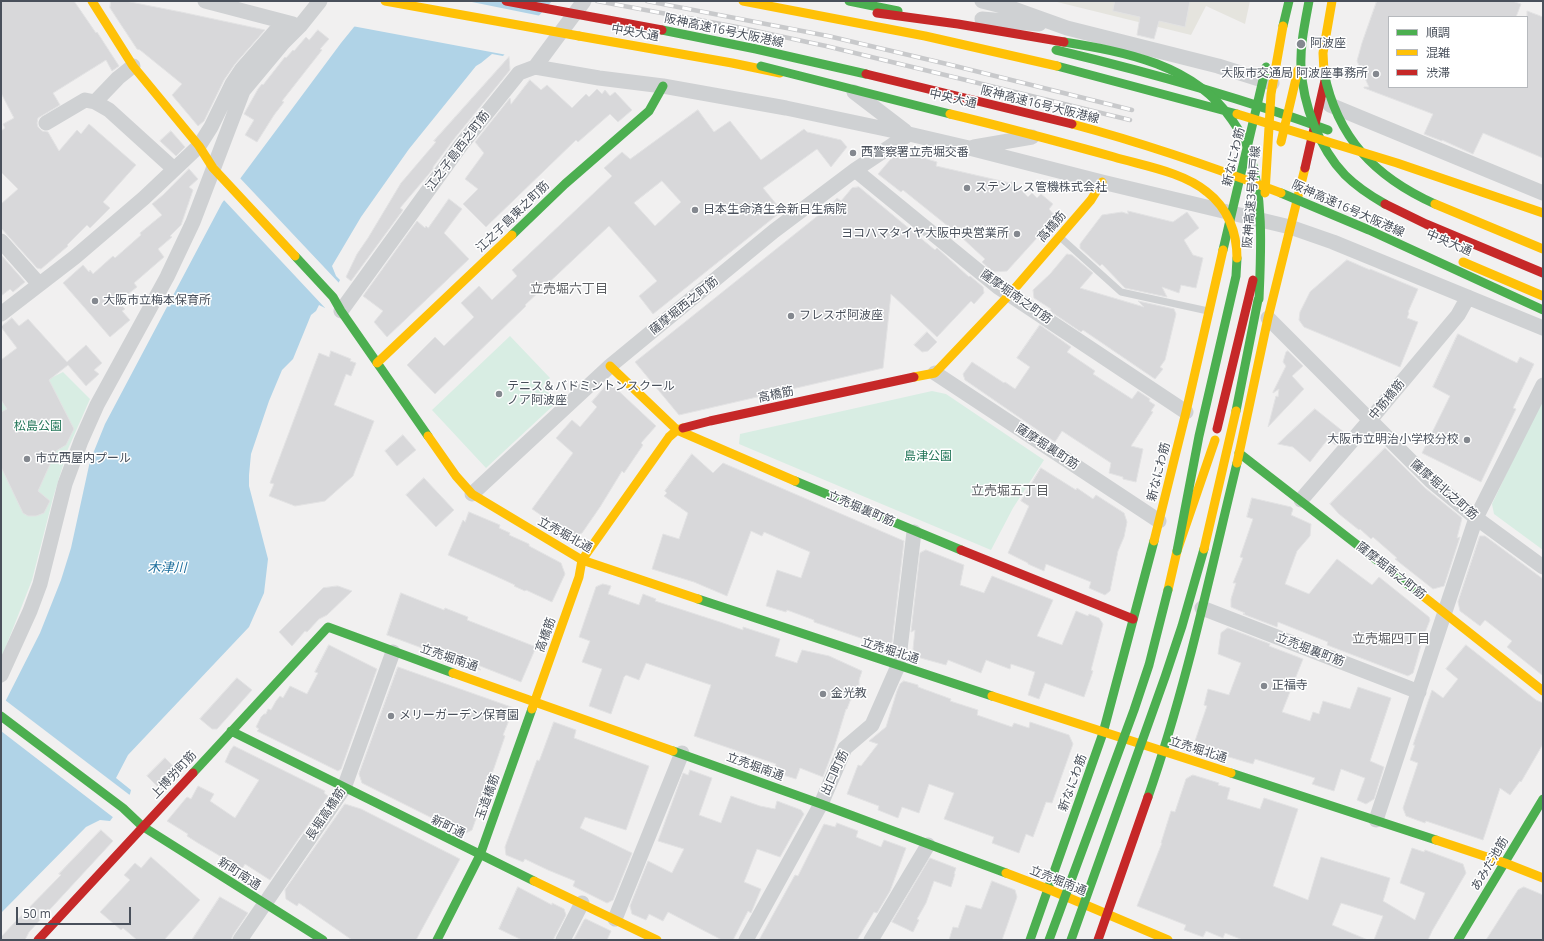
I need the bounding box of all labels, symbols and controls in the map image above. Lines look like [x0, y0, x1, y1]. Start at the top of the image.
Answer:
street label: 阪神高速16号大阪港線 [663, 11, 785, 51]
legend [1388, 16, 1528, 88]
street label: 中央大通 [610, 22, 660, 44]
text: 順調 [1426, 24, 1450, 41]
place label: 阿波座 [1310, 37, 1346, 51]
marker: 阿波座 [1295, 38, 1307, 50]
text: 混雑 [1426, 44, 1450, 61]
text: 渋滞 [1426, 64, 1450, 81]
place label: 大阪市交通局 阿波座事務所 [1221, 67, 1368, 81]
marker: 大阪市交通局 阿波座事務所 [1371, 69, 1381, 79]
street label: 阪神高速16号大阪港線 [979, 83, 1101, 127]
street label: 中央大通 [928, 87, 978, 111]
street label: 江之子島西之町筋 [423, 108, 493, 194]
street label: 新なにわ筋 [1220, 126, 1248, 188]
street label: 阪神高速3号神戸線 [1240, 145, 1264, 249]
place label: 西警察署立売堀交番 [861, 146, 969, 160]
marker: 西警察署立売堀交番 [848, 148, 858, 158]
street label: 江之子島東之町筋 [473, 178, 553, 256]
street label: 阪神高速16号大阪港線 [1289, 178, 1407, 240]
place label: ステンレス管機株式会社 [975, 181, 1107, 195]
marker: ステンレス管機株式会社 [962, 183, 972, 193]
place label: 日本生命済生会新日生病院 [703, 203, 847, 217]
marker: 日本生命済生会新日生病院 [690, 205, 700, 215]
street label: 高橋筋 [1035, 209, 1069, 245]
place label: ヨコハマタイヤ大阪中央営業所 [841, 227, 1009, 241]
street label: 中央大通 [1424, 227, 1474, 259]
marker: ヨコハマタイヤ大阪中央営業所 [1012, 229, 1022, 239]
street label: 薩摩堀南之町筋 [977, 267, 1055, 327]
street label: 薩摩堀西之町筋 [647, 274, 721, 338]
district label: 立売堀六丁目 [530, 281, 608, 297]
place label: 大阪市立梅本保育所 [103, 294, 211, 308]
marker: 大阪市立梅本保育所 [90, 296, 100, 306]
place label: フレスポ阿波座 [799, 309, 883, 323]
marker: フレスポ阿波座 [786, 311, 796, 321]
street label: 中筋橋筋 [1366, 377, 1408, 423]
place label: テニス＆バドミントンスクール ノア阿波座 [507, 380, 675, 408]
street label: 高橋筋 [757, 384, 795, 406]
marker: テニス＆バドミントンスクール ノア阿波座 [494, 389, 504, 399]
park label: 松島公園 [14, 420, 62, 434]
street label: 薩摩堀裏町筋 [1013, 421, 1081, 473]
place label: 大阪市立明治小学校分校 [1327, 433, 1459, 447]
marker: 大阪市立明治小学校分校 [1462, 435, 1472, 445]
street label: 新なにわ筋 [1145, 441, 1173, 503]
park label: 島津公園 [904, 450, 952, 464]
place label: 市立西屋内プール [35, 452, 131, 466]
marker: 市立西屋内プール [22, 454, 32, 464]
street label: 薩摩堀北之町筋 [1408, 457, 1480, 523]
district label: 立売堀五丁目 [971, 483, 1049, 499]
street label: 立売堀裏町筋 [825, 488, 897, 530]
street label: 立売堀北通 [535, 514, 595, 556]
street label: 薩摩堀南之町筋 [1353, 539, 1429, 603]
water label: 木津川 [148, 560, 186, 576]
street label: 高橋筋 [533, 616, 559, 654]
street label: 立売堀裏町筋 [1274, 630, 1346, 670]
district label: 立売堀四丁目 [1352, 631, 1430, 647]
street label: 立売堀北通 [859, 635, 921, 667]
street label: 立売堀南通 [418, 641, 480, 675]
place label: 正福寺 [1272, 679, 1308, 693]
marker: 正福寺 [1259, 681, 1269, 691]
place label: 金光教 [831, 687, 867, 701]
marker: 金光教 [818, 689, 828, 699]
place label: メリーガーデン保育園 [399, 709, 519, 723]
marker: メリーガーデン保育園 [386, 711, 396, 721]
street label: 立売堀北通 [1167, 734, 1229, 766]
street label: 上博労町筋 [148, 748, 200, 802]
street label: 出口町筋 [818, 748, 852, 798]
street label: 立売堀南通 [724, 750, 786, 784]
street label: 新なにわ筋 [1056, 752, 1090, 814]
street label: 玉造橋筋 [473, 772, 503, 822]
street label: 長堀高橋筋 [303, 785, 349, 843]
street label: 新町通 [429, 813, 467, 841]
street label: あみだ池筋 [1468, 835, 1512, 893]
street label: 新町南通 [215, 855, 263, 893]
street label: 立売堀南通 [1027, 863, 1089, 899]
scale bar [18, 899, 133, 925]
text: 50 m [23, 905, 51, 922]

